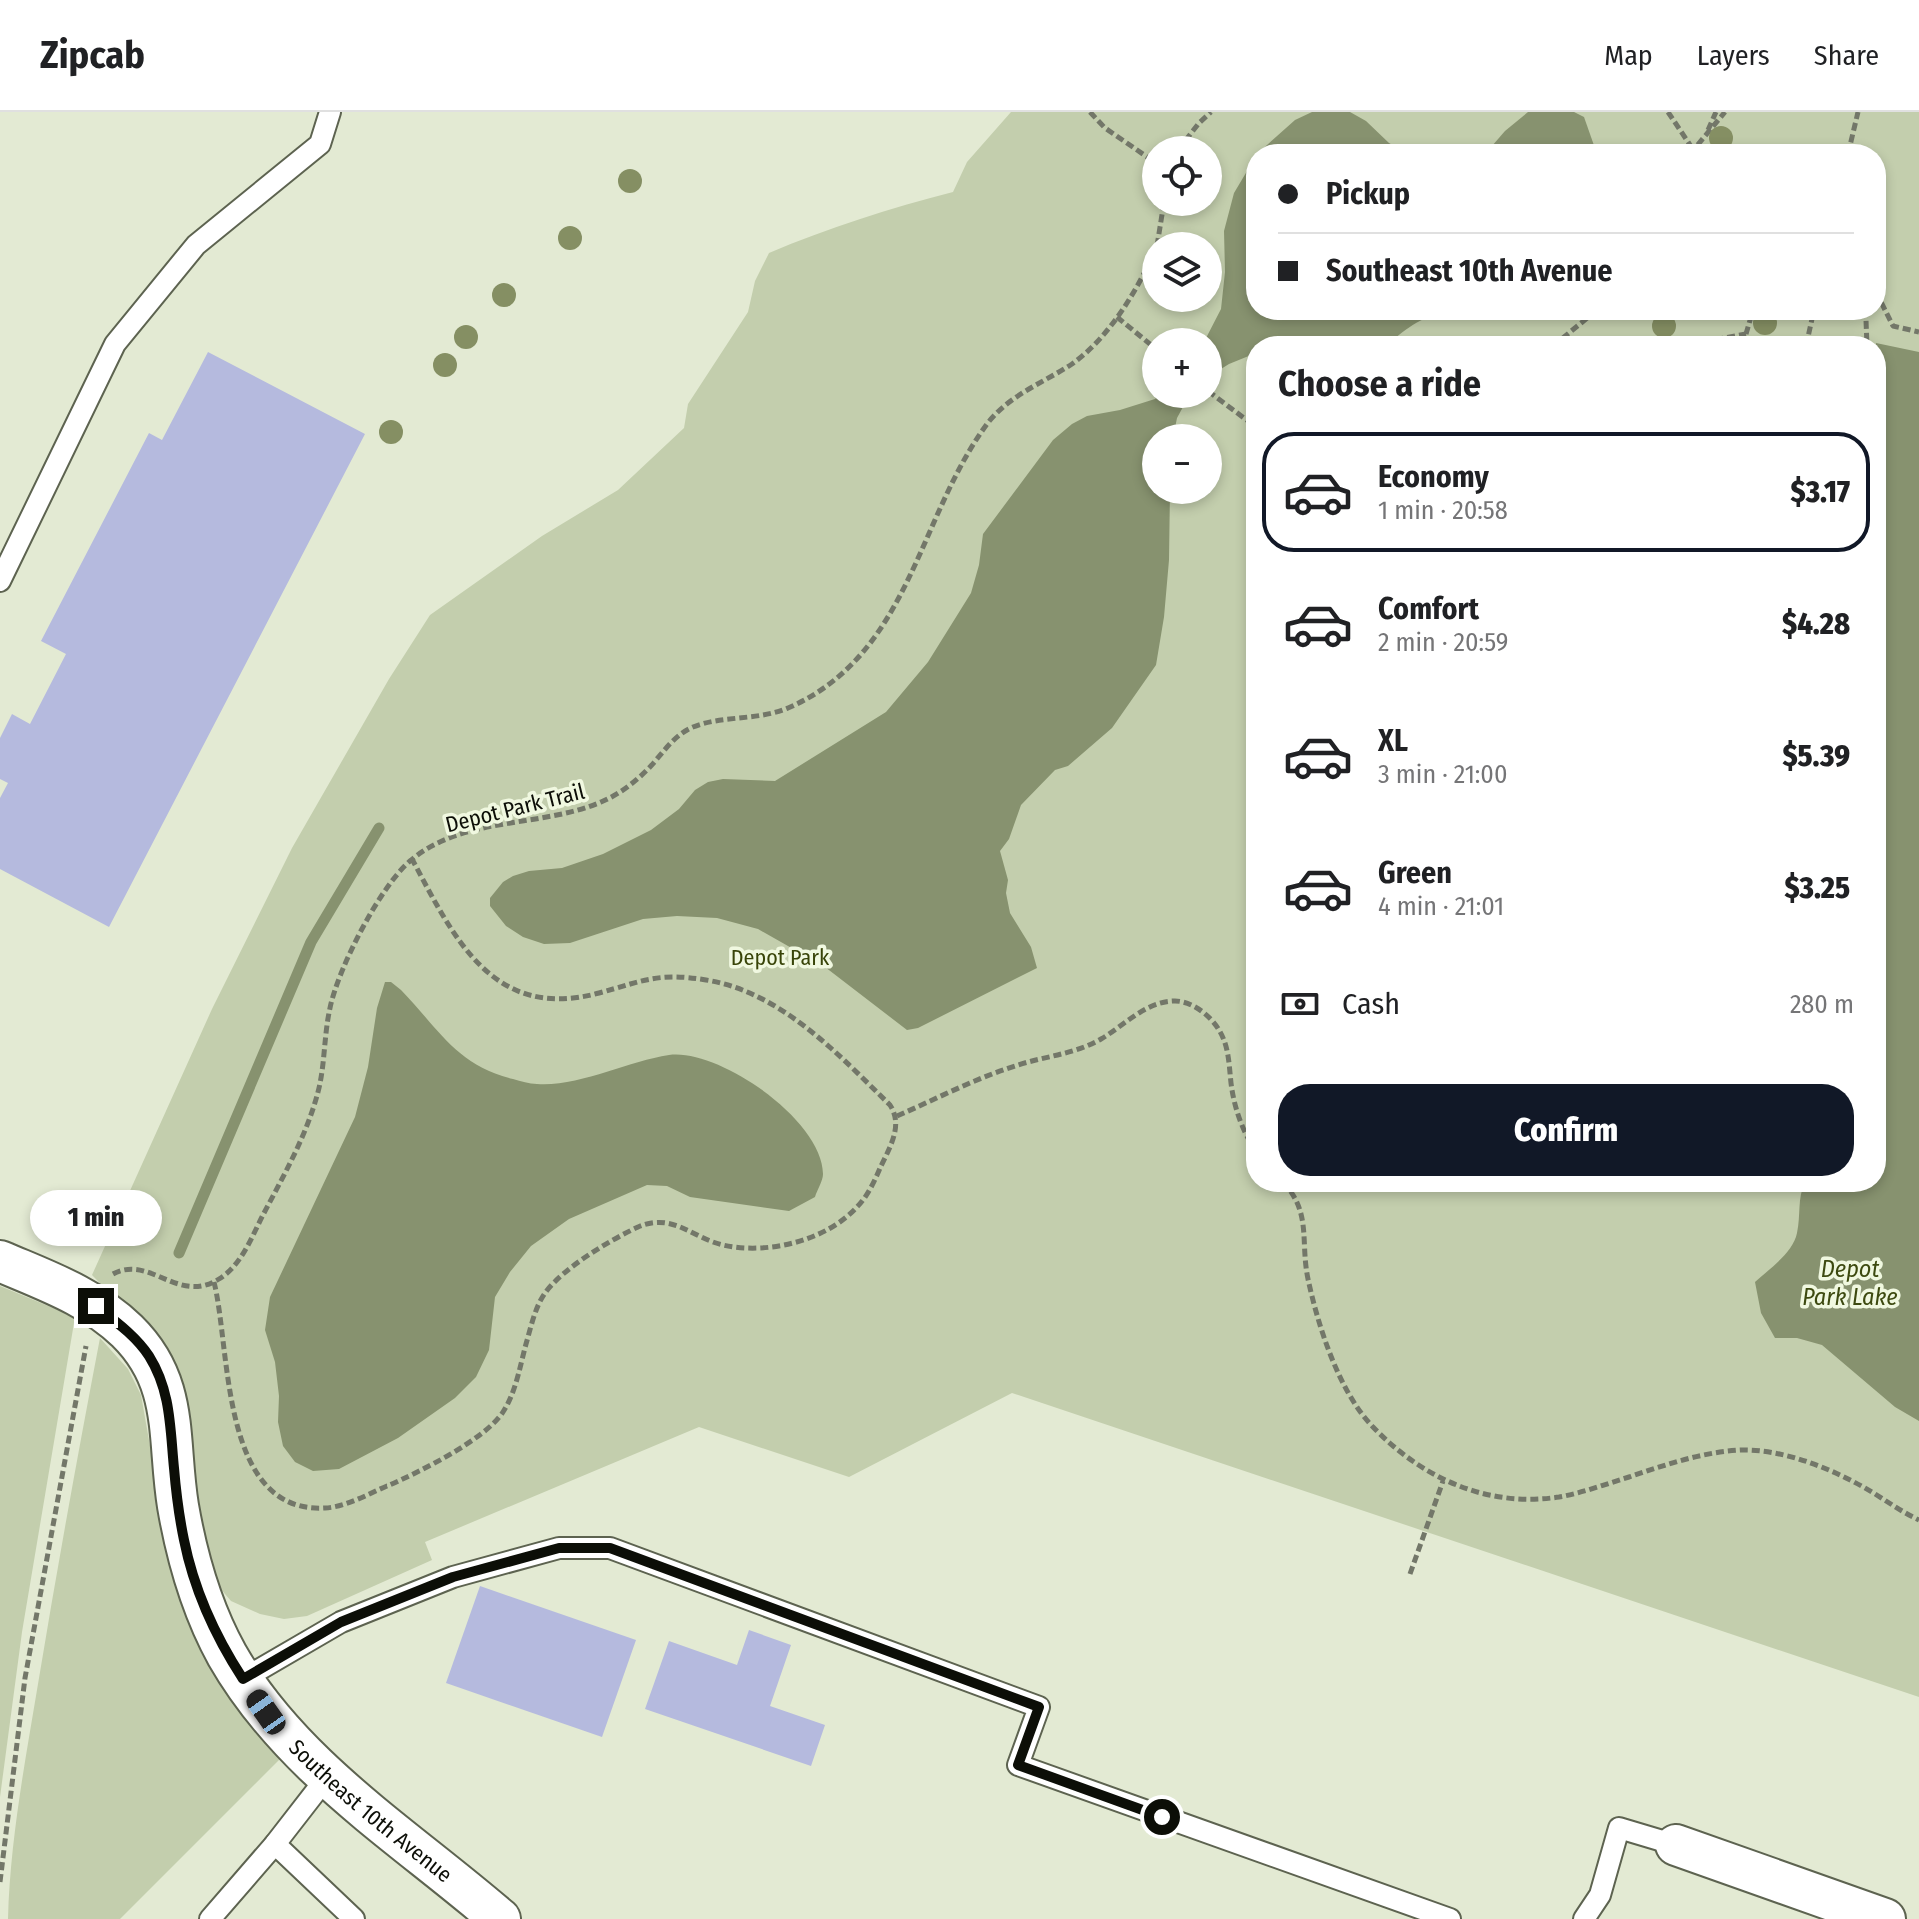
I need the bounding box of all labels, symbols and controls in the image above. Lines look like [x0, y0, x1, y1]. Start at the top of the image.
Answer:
text: Zipcab [40, 32, 145, 78]
text: Map [1604, 39, 1653, 72]
text: Layers [1697, 39, 1770, 72]
text: Share [1814, 39, 1879, 72]
map controls [1142, 136, 1222, 504]
button: locate [1142, 136, 1222, 216]
text: Pickup [1326, 176, 1410, 212]
button: layers [1142, 232, 1222, 312]
text: Southeast 10th Avenue [1326, 253, 1613, 289]
button: + [1142, 328, 1222, 408]
text: Choose a ride [1278, 362, 1481, 406]
button: − [1142, 424, 1222, 504]
icon: car [1282, 456, 1354, 528]
text: Economy [1378, 459, 1489, 495]
text: $3.17 [1791, 474, 1850, 510]
text: 1 min · 20:58 [1378, 495, 1508, 526]
icon: car [1282, 588, 1354, 660]
text: Comfort [1378, 591, 1479, 627]
text: $4.28 [1782, 606, 1850, 642]
text: 2 min · 20:59 [1378, 627, 1508, 658]
icon: car [1282, 720, 1354, 792]
text: XL [1378, 723, 1408, 759]
text: $5.39 [1782, 738, 1850, 774]
text: 3 min · 21:00 [1378, 759, 1507, 790]
street label: Depot Park Trail [443, 778, 587, 838]
icon: car [1282, 852, 1354, 924]
text: Green [1378, 855, 1452, 891]
text: $3.25 [1784, 870, 1850, 906]
text: 4 min · 21:01 [1378, 891, 1504, 922]
park label: Depot Park [731, 944, 830, 971]
icon: cash [1278, 982, 1322, 1026]
text: Cash [1342, 986, 1400, 1022]
text: 280 m [1790, 989, 1854, 1020]
button: Confirm [1278, 1084, 1854, 1176]
callout: 1 min [30, 1190, 162, 1246]
text: 1 min [68, 1202, 124, 1233]
water label: Depot Park Lake [1802, 1255, 1898, 1311]
route end [78, 1288, 114, 1324]
car [242, 1685, 290, 1739]
street label: Southeast 10th Avenue [284, 1734, 458, 1888]
route start [1144, 1799, 1180, 1835]

